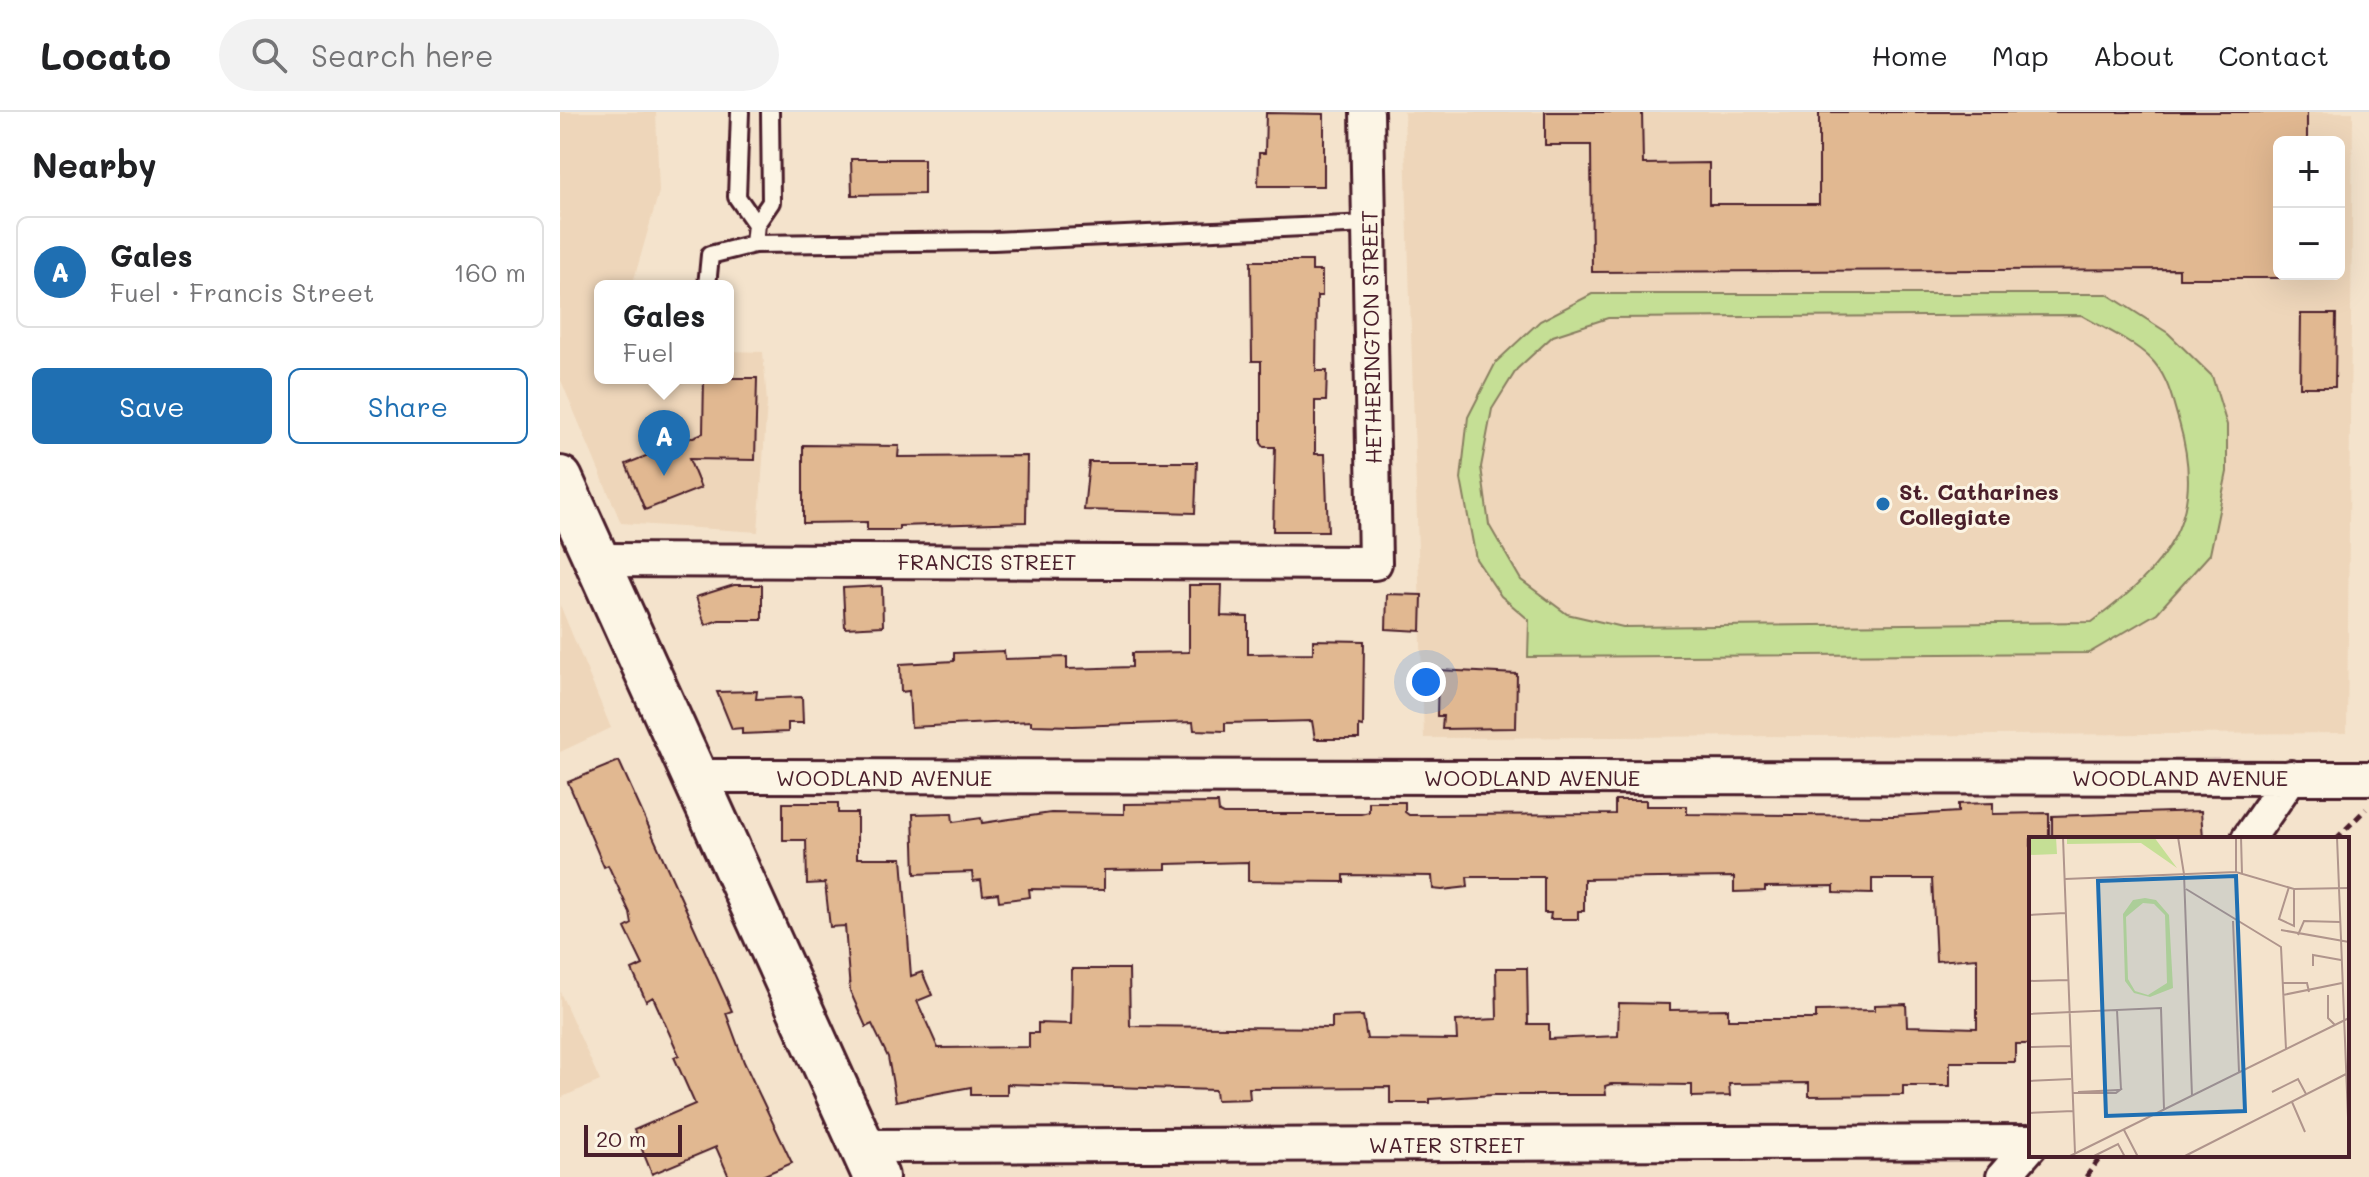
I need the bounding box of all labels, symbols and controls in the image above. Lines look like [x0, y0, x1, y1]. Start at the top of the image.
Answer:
search box [219, 19, 779, 91]
text: Locato [40, 30, 171, 80]
icon: search [247, 33, 291, 77]
text: Search here [311, 35, 494, 75]
text: Home [1872, 37, 1948, 73]
text: Map [1992, 37, 2049, 73]
text: About [2093, 37, 2174, 73]
text: Contact [2218, 37, 2329, 73]
map controls [2273, 136, 2345, 280]
button: + [2273, 136, 2345, 208]
text: Nearby [32, 142, 157, 187]
button: − [2273, 208, 2345, 280]
street label: HETHERINGTON STREET [1354, 210, 1388, 464]
text: Gales [110, 235, 193, 275]
text: A [51, 255, 69, 289]
text: 160 m [454, 255, 526, 289]
text: Fuel · Francis Street [110, 275, 375, 309]
popup [594, 280, 734, 384]
text: Gales [623, 295, 705, 335]
text: Fuel [623, 335, 674, 369]
button: Save [32, 368, 272, 444]
button: Share [288, 368, 528, 444]
pin: A [638, 410, 690, 476]
place label: St. Catharines Collegiate [1899, 477, 2059, 531]
marker: St. Catharines Collegiate [1874, 495, 1892, 513]
street label: FRANCIS STREET [898, 547, 1076, 576]
your location [1406, 662, 1446, 702]
street label: WOODLAND AVENUE [776, 763, 992, 792]
street label: WOODLAND AVENUE [1424, 763, 1640, 792]
street label: WOODLAND AVENUE [2072, 763, 2288, 792]
inset map [2029, 837, 2349, 1157]
scale bar [584, 1121, 682, 1157]
text: 20 m [596, 1124, 646, 1153]
street label: WATER STREET [1369, 1130, 1525, 1159]

